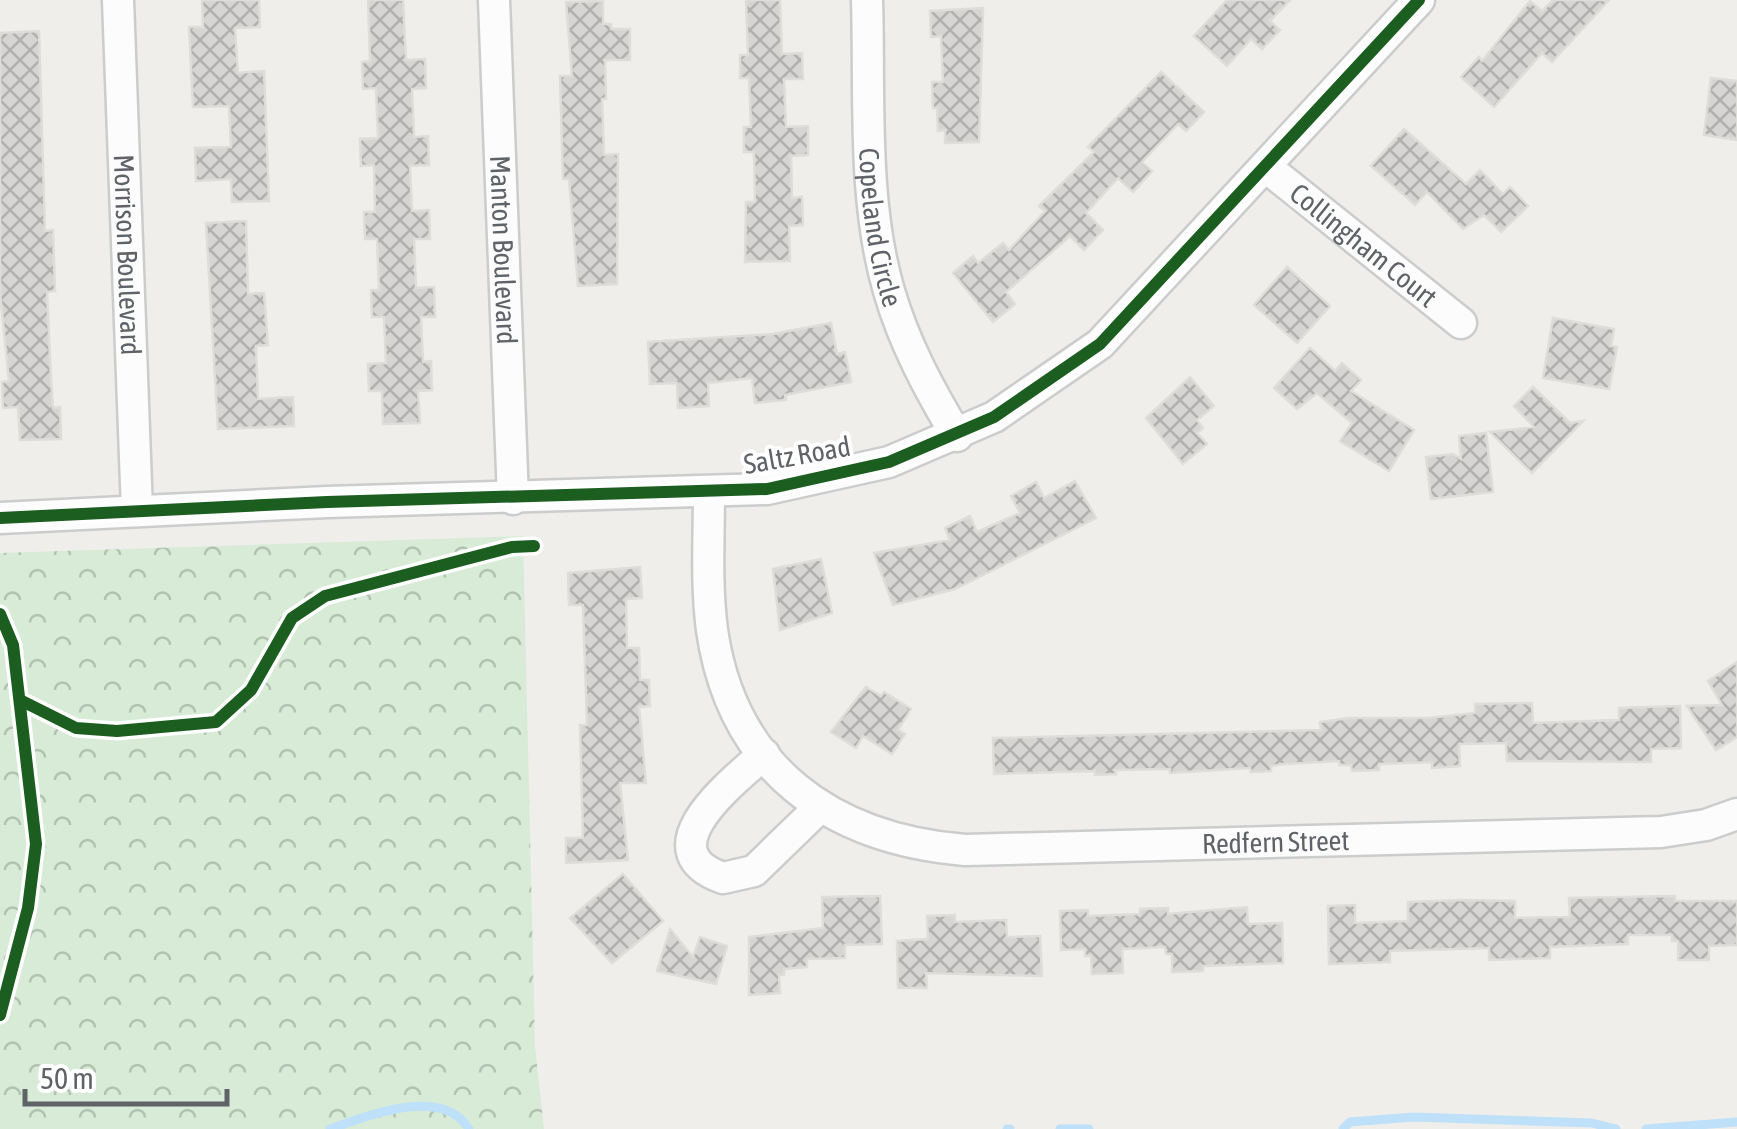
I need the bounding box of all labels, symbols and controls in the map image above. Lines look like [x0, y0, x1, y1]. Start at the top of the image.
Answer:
street label: Copeland Circle [853, 147, 909, 311]
street label: Morrison Boulevard [108, 154, 147, 356]
street label: Manton Boulevard [484, 155, 523, 345]
street label: Collingham Court [1284, 177, 1443, 313]
street label: Saltz Road [741, 430, 853, 480]
street label: Redfern Street [1202, 824, 1350, 860]
scale bar [25, 1044, 228, 1106]
text: 50 m [40, 1061, 94, 1095]

